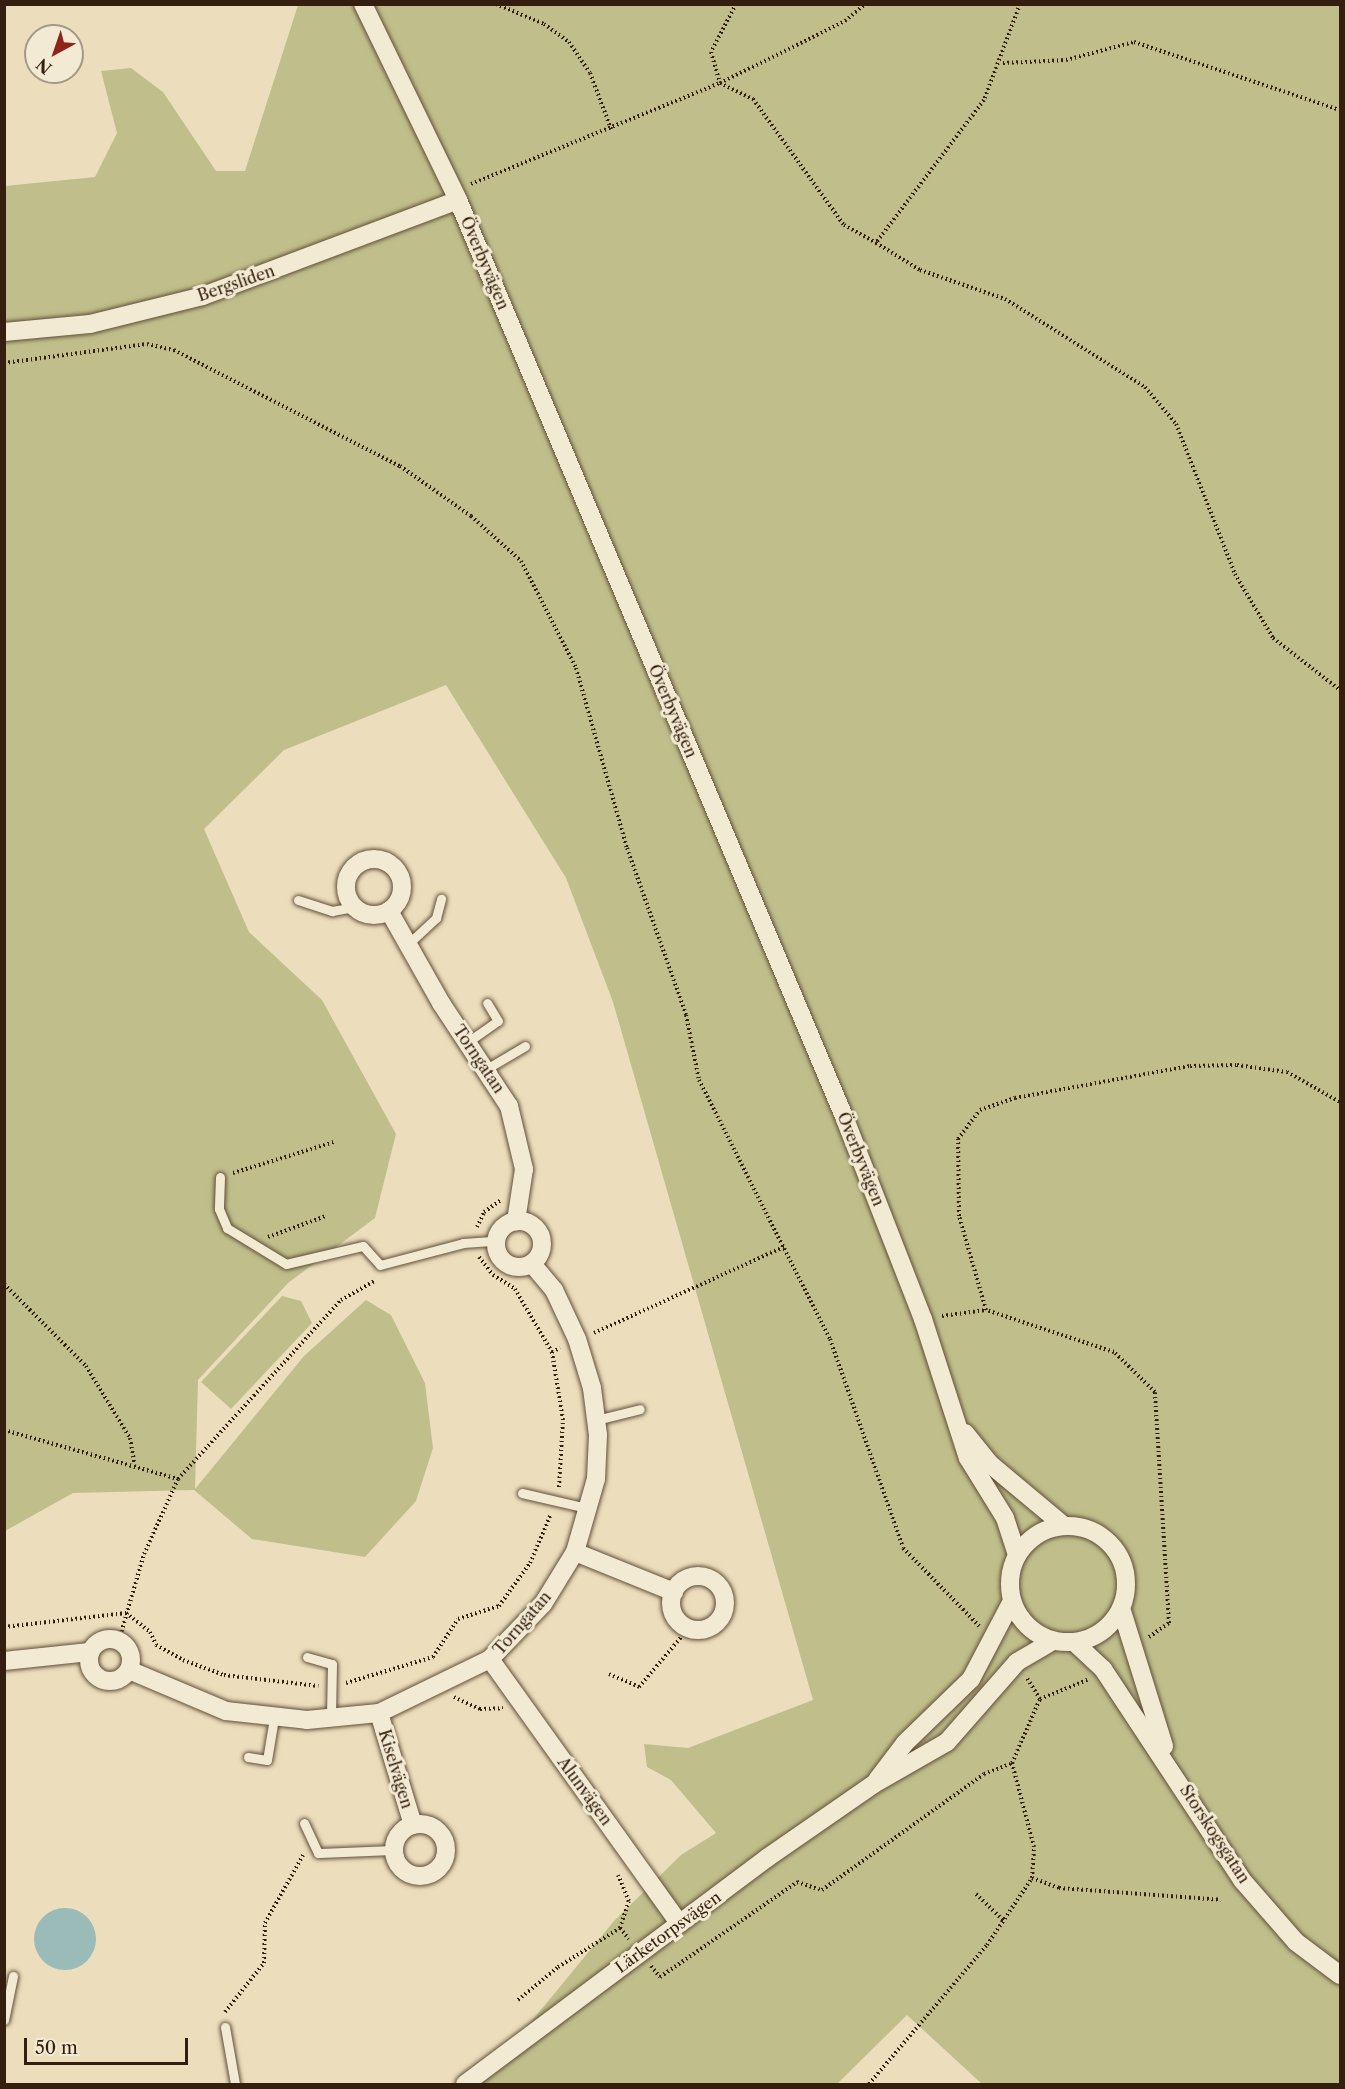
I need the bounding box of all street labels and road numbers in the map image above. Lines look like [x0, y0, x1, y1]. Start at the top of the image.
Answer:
street label: Överbyvägen [457, 213, 513, 313]
street label: Bergsliden [195, 261, 277, 305]
street label: Överbyvägen [645, 661, 701, 761]
street label: Torngatan [449, 1021, 509, 1097]
street label: Överbyvägen [833, 1109, 889, 1209]
street label: Torngatan [489, 1587, 555, 1659]
street label: Kiselvägen [375, 1727, 417, 1811]
street label: Alunvägen [554, 1753, 616, 1829]
street label: Storskogsgatan [1176, 1781, 1254, 1887]
street label: Lärketorpsvägen [611, 1887, 725, 1977]

